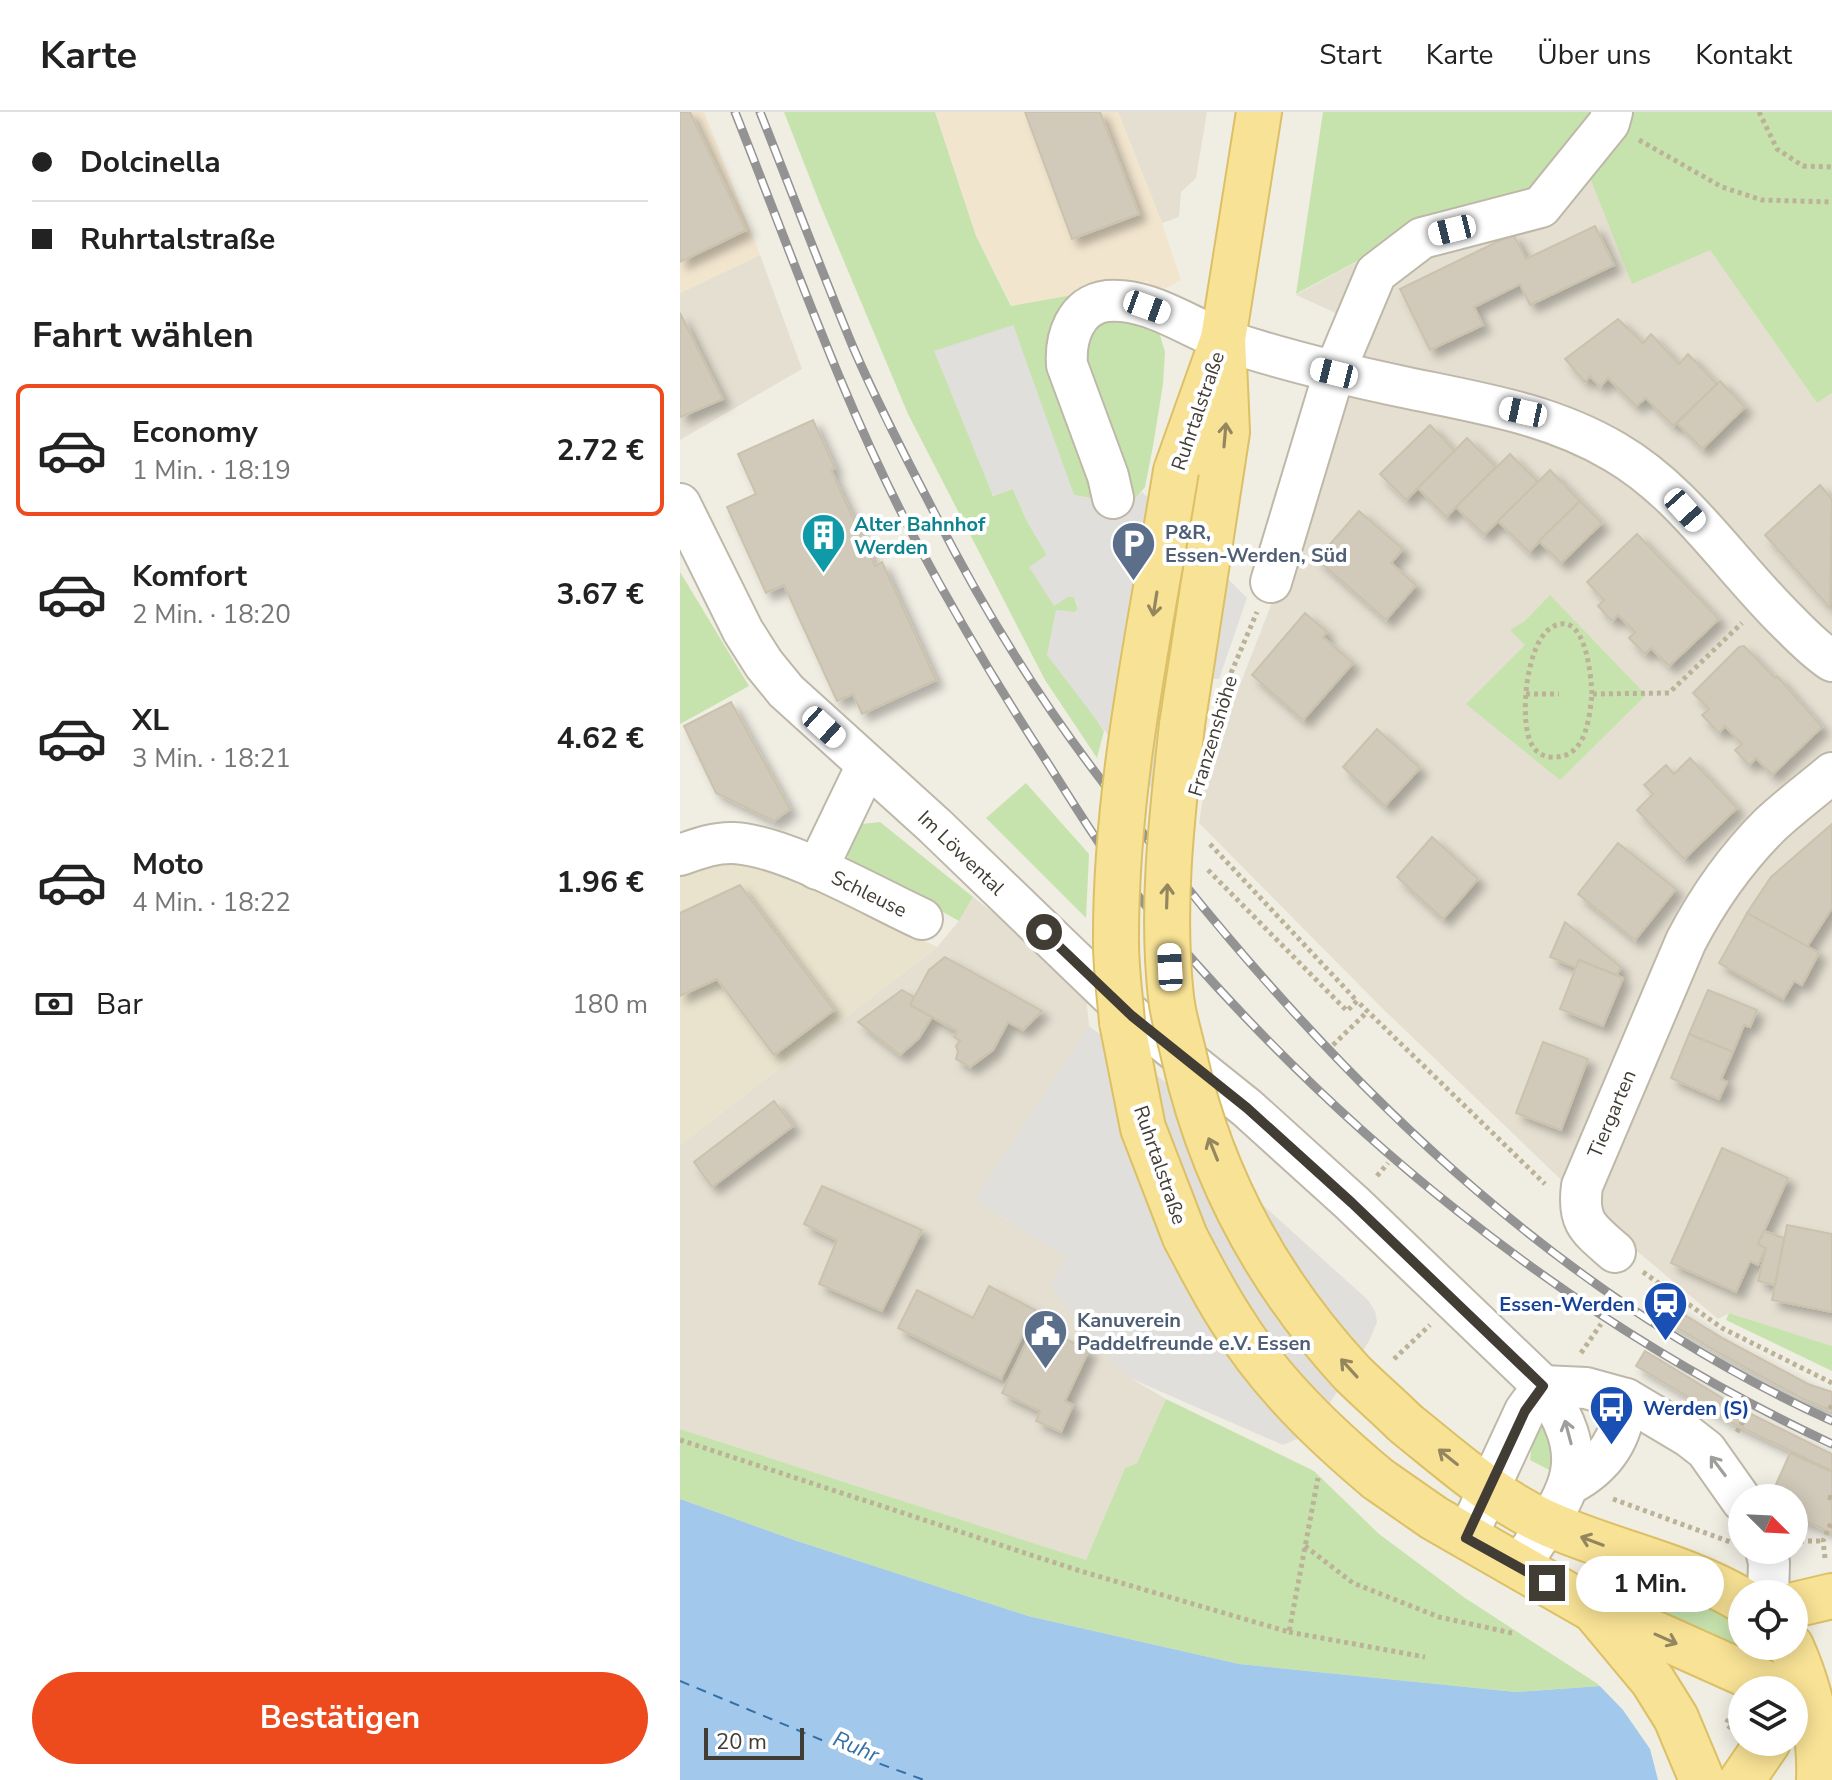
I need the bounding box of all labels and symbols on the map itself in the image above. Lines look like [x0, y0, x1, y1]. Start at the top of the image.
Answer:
car [1426, 213, 1478, 247]
car [1120, 288, 1174, 326]
street label: Ruhrtalstraße [1165, 348, 1231, 474]
car [1308, 356, 1360, 390]
car [1497, 395, 1549, 429]
one-way arrow [1218, 422, 1233, 449]
car [1660, 484, 1710, 536]
place label: Alter Bahnhof Werden [854, 511, 986, 561]
building icon: Alter Bahnhof Werden [799, 512, 847, 575]
parking icon: P&R, Essen-Werden, Süd [1110, 519, 1158, 582]
place label: P&R, Essen-Werden, Süd [1165, 519, 1347, 569]
one-way arrow [1146, 591, 1161, 616]
street label: Franzenshöhe [1182, 672, 1244, 800]
car [798, 702, 850, 752]
street label: Im Löwental [912, 805, 1010, 901]
street label: Schleuse [827, 864, 911, 924]
one-way arrow [1159, 883, 1175, 910]
route start [1026, 914, 1062, 950]
car [1157, 942, 1183, 992]
street label: Tiergarten [1581, 1066, 1643, 1162]
street label: Ruhrtalstraße [1127, 1102, 1193, 1228]
one-way arrow [1204, 1138, 1219, 1162]
station icon: Essen-Werden [1642, 1280, 1690, 1343]
place label: Essen-Werden [1499, 1291, 1635, 1318]
place label: Kanuverein Paddelfreunde e.V. Essen [1077, 1307, 1311, 1357]
public building icon: Kanuverein Paddelfreunde e.V. Essen [1022, 1308, 1070, 1371]
one-way arrow [1341, 1359, 1359, 1379]
bus stop icon: Werden (S) [1588, 1384, 1636, 1447]
place label: Werden (S) [1643, 1395, 1749, 1422]
one-way arrow [1559, 1420, 1574, 1446]
one-way arrow [1438, 1448, 1459, 1465]
one-way arrow [1710, 1456, 1727, 1477]
north arrow [1728, 1484, 1808, 1564]
one-way arrow [1580, 1533, 1605, 1547]
callout: 1 Min. [1575, 1555, 1723, 1611]
route end [1529, 1565, 1565, 1601]
one-way arrow [1654, 1632, 1678, 1647]
scale bar [704, 1724, 804, 1760]
water label: Ruhr [828, 1724, 885, 1771]

